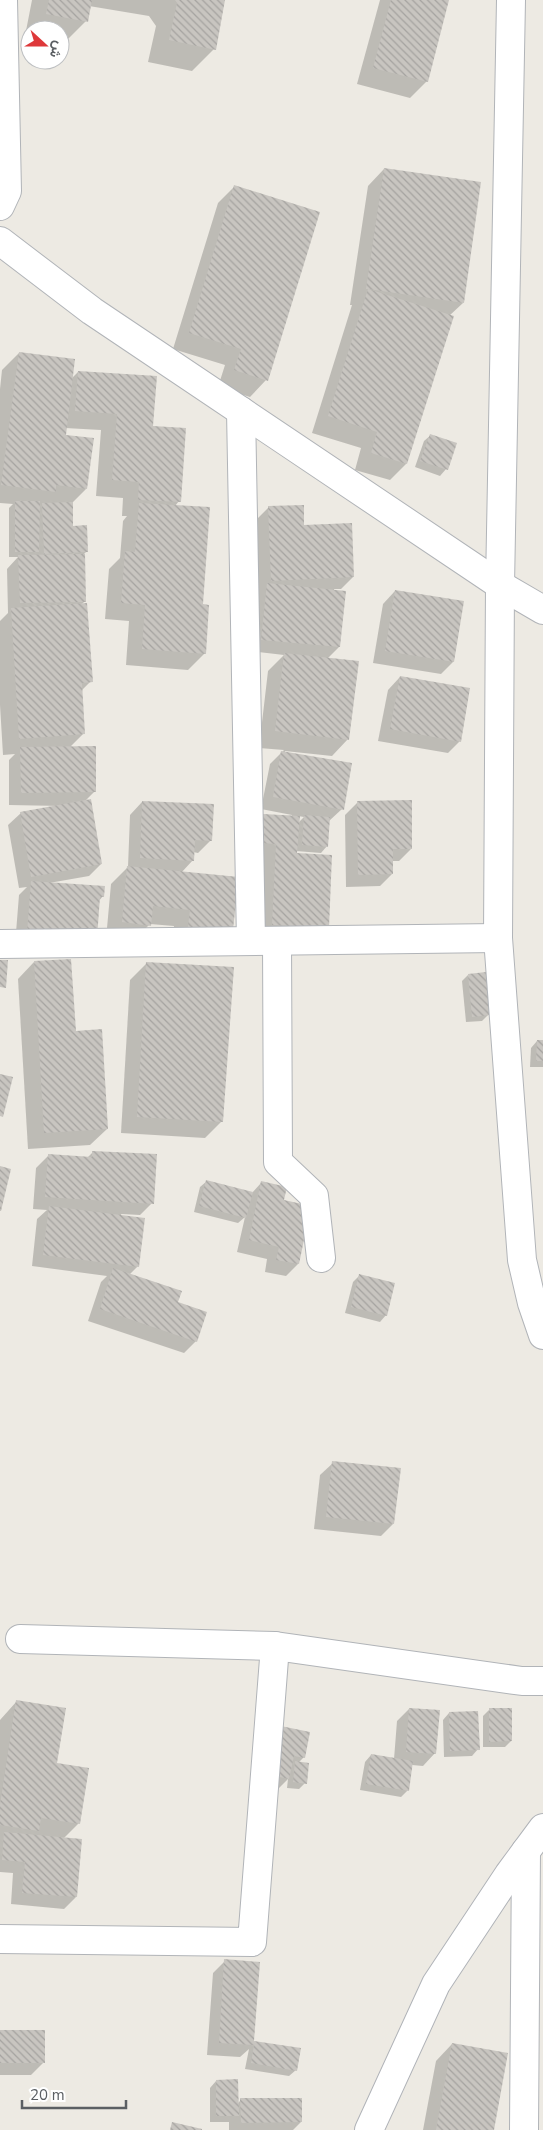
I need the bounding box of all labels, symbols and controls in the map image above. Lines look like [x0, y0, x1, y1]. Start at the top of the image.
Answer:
north arrow [20, 20, 70, 70]
text: ش [45, 38, 69, 61]
scale bar [22, 2078, 126, 2110]
text: 20 m [30, 2085, 65, 2105]

